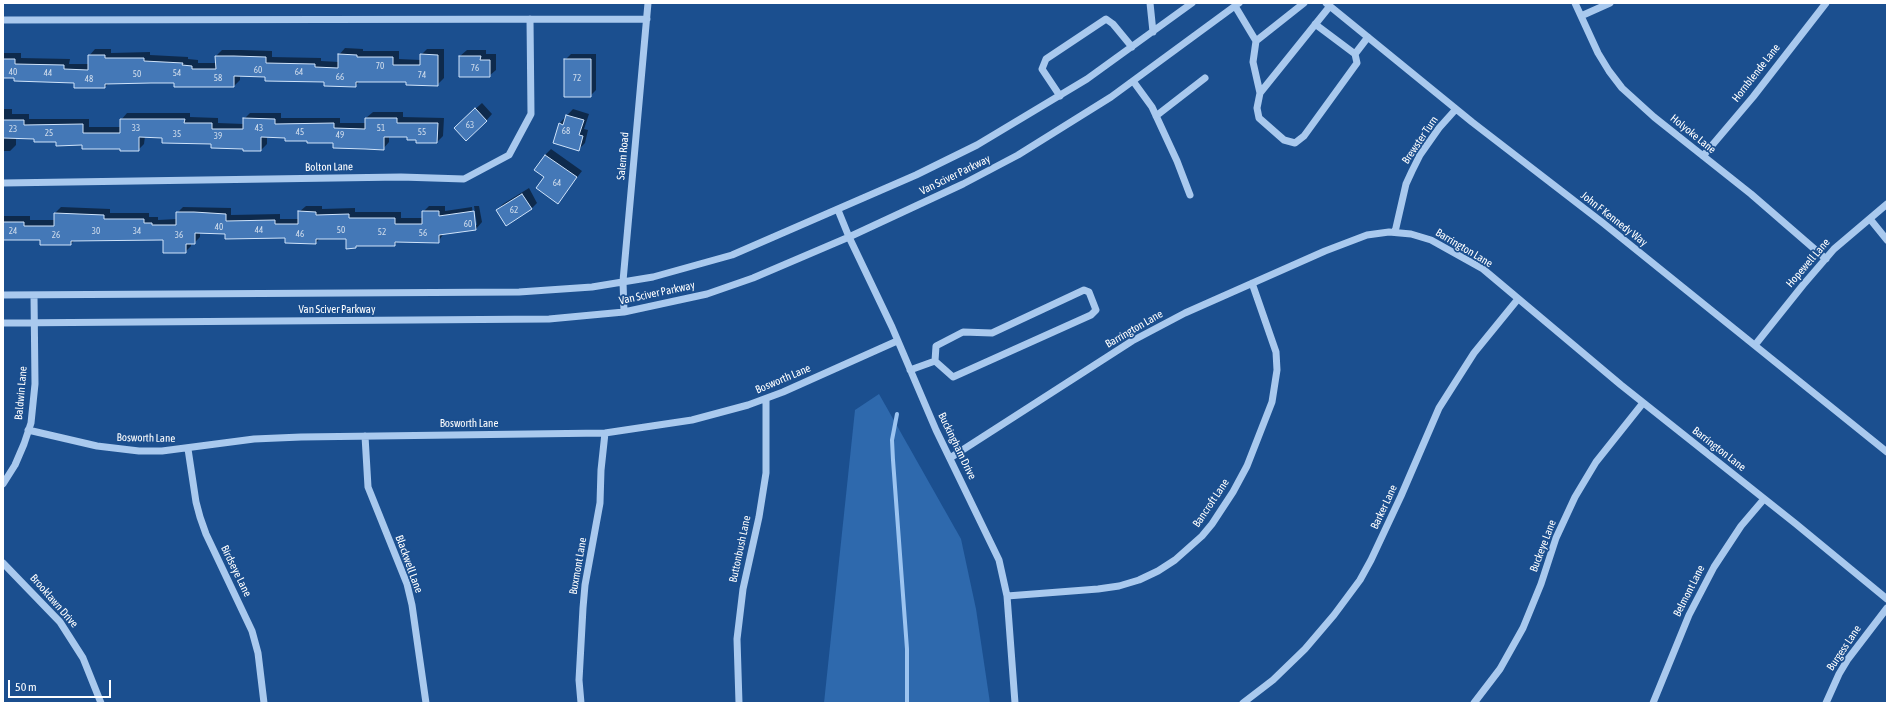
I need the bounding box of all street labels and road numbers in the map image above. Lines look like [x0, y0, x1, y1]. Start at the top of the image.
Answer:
street label: Hornblende Lane [1729, 41, 1783, 105]
street label: Holyoke Lane [1668, 112, 1718, 156]
street label: Brewster Turn [1399, 114, 1441, 166]
street label: Salem Road [614, 132, 632, 180]
street label: Van Sciver Parkway [918, 152, 992, 198]
street label: Bolton Lane [305, 160, 353, 174]
street label: John F Kennedy Way [1578, 189, 1650, 249]
street label: Barrington Lane [1433, 226, 1495, 270]
street label: Hopewell Lane [1783, 236, 1833, 290]
street label: Van Sciver Parkway [618, 279, 696, 307]
street label: Van Sciver Parkway [299, 303, 375, 317]
street label: Barrington Lane [1103, 307, 1165, 351]
street label: Bosworth Lane [753, 361, 813, 397]
street label: Baldwin Lane [12, 366, 30, 420]
street label: Buckingham Drive [935, 410, 979, 482]
street label: Bosworth Lane [440, 417, 498, 431]
street label: Barrington Lane [1690, 424, 1748, 474]
street label: Bosworth Lane [117, 431, 175, 445]
street label: Bancroft Lane [1190, 476, 1232, 530]
street label: Barker Lane [1368, 483, 1400, 531]
street label: Buttonbush Lane [726, 514, 754, 584]
street label: Buckeye Lane [1527, 518, 1559, 574]
street label: Blackwell Lane [392, 533, 426, 595]
street label: Buxmont Lane [566, 536, 590, 596]
street label: Birdseye Lane [218, 543, 254, 599]
street label: Belmont Lane [1670, 563, 1708, 619]
street label: Brooklawn Drive [27, 572, 81, 630]
street label: Burgess Lane [1824, 623, 1864, 673]

